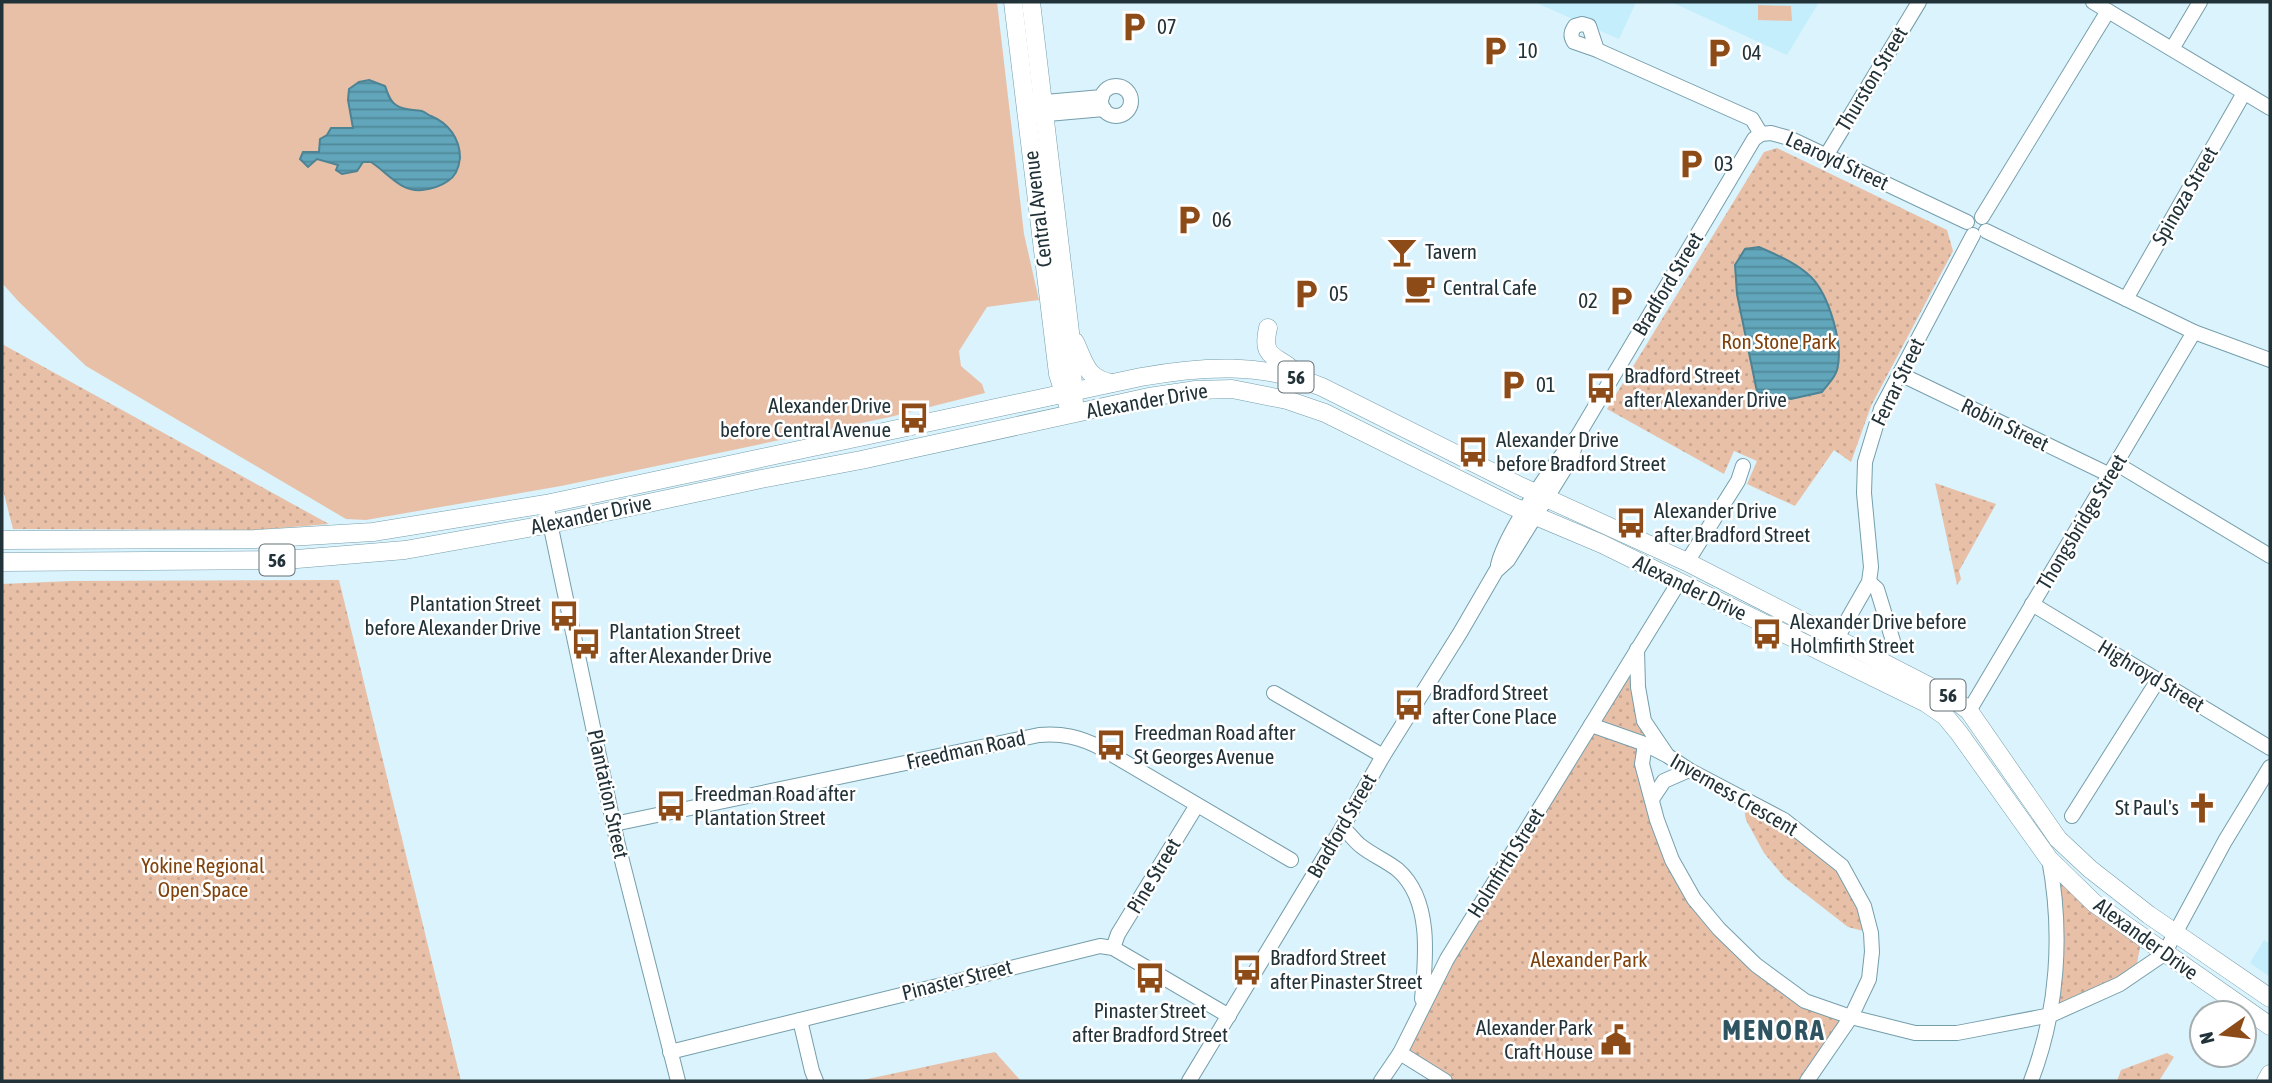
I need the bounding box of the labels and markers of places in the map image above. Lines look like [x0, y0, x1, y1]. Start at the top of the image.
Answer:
parking icon: 07 [1117, 10, 1151, 44]
place label: 07 [1157, 14, 1177, 38]
parking icon: 10 [1478, 34, 1512, 68]
parking icon: 04 [1702, 36, 1736, 70]
place label: 10 [1518, 38, 1538, 62]
place label: 04 [1742, 40, 1762, 64]
parking icon: 03 [1674, 147, 1708, 181]
place label: 03 [1714, 151, 1734, 175]
parking icon: 06 [1172, 203, 1206, 237]
place label: 06 [1212, 207, 1232, 231]
bar icon: Tavern [1385, 235, 1419, 269]
place label: Tavern [1425, 239, 1477, 263]
cafe icon: Central Cafe [1403, 271, 1437, 305]
place label: Central Cafe [1443, 275, 1537, 299]
parking icon: 05 [1289, 277, 1323, 311]
place label: 05 [1329, 281, 1349, 305]
parking icon: 02 [1604, 284, 1638, 318]
place label: 02 [1578, 288, 1598, 312]
place label: Bradford Street after Alexander Drive [1624, 363, 1787, 411]
parking icon: 01 [1496, 368, 1530, 402]
bus stop icon: Bradford Street after Alexander Drive [1584, 371, 1618, 405]
place label: 01 [1536, 372, 1556, 396]
place label: Alexander Drive before Central Avenue [720, 393, 891, 441]
bus stop icon: Alexander Drive before Central Avenue [897, 401, 931, 435]
place label: Alexander Drive before Bradford Street [1496, 427, 1666, 475]
bus stop icon: Alexander Drive before Bradford Street [1456, 435, 1490, 469]
place label: Alexander Drive after Bradford Street [1654, 498, 1810, 546]
bus stop icon: Alexander Drive after Bradford Street [1614, 506, 1648, 540]
place label: Plantation Street before Alexander Drive [365, 591, 541, 639]
bus stop icon: Plantation Street before Alexander Drive [547, 599, 581, 633]
place label: Alexander Drive before Holmfirth Street [1790, 609, 1966, 657]
bus stop icon: Alexander Drive before Holmfirth Street [1750, 617, 1784, 651]
place label: Plantation Street after Alexander Drive [609, 619, 772, 667]
bus stop icon: Plantation Street after Alexander Drive [569, 627, 603, 661]
place label: Bradford Street after Cone Place [1432, 680, 1557, 728]
bus stop icon: Bradford Street after Cone Place [1392, 688, 1426, 722]
place label: Freedman Road after St Georges Avenue [1134, 720, 1296, 768]
bus stop icon: Freedman Road after St Georges Avenue [1094, 728, 1128, 762]
place label: Freedman Road after Plantation Street [694, 781, 856, 829]
bus stop icon: Freedman Road after Plantation Street [654, 789, 688, 823]
church icon: St Paul's [2185, 791, 2219, 825]
place label: St Paul's [2115, 795, 2179, 819]
place label: Bradford Street after Pinaster Street [1270, 945, 1423, 993]
bus stop icon: Bradford Street after Pinaster Street [1230, 953, 1264, 987]
bus stop icon: Pinaster Street after Bradford Street [1133, 961, 1167, 995]
place label: Pinaster Street after Bradford Street [1072, 998, 1228, 1046]
place label: Alexander Park Craft House [1476, 1015, 1593, 1063]
public building icon: Alexander Park Craft House [1599, 1023, 1633, 1057]

